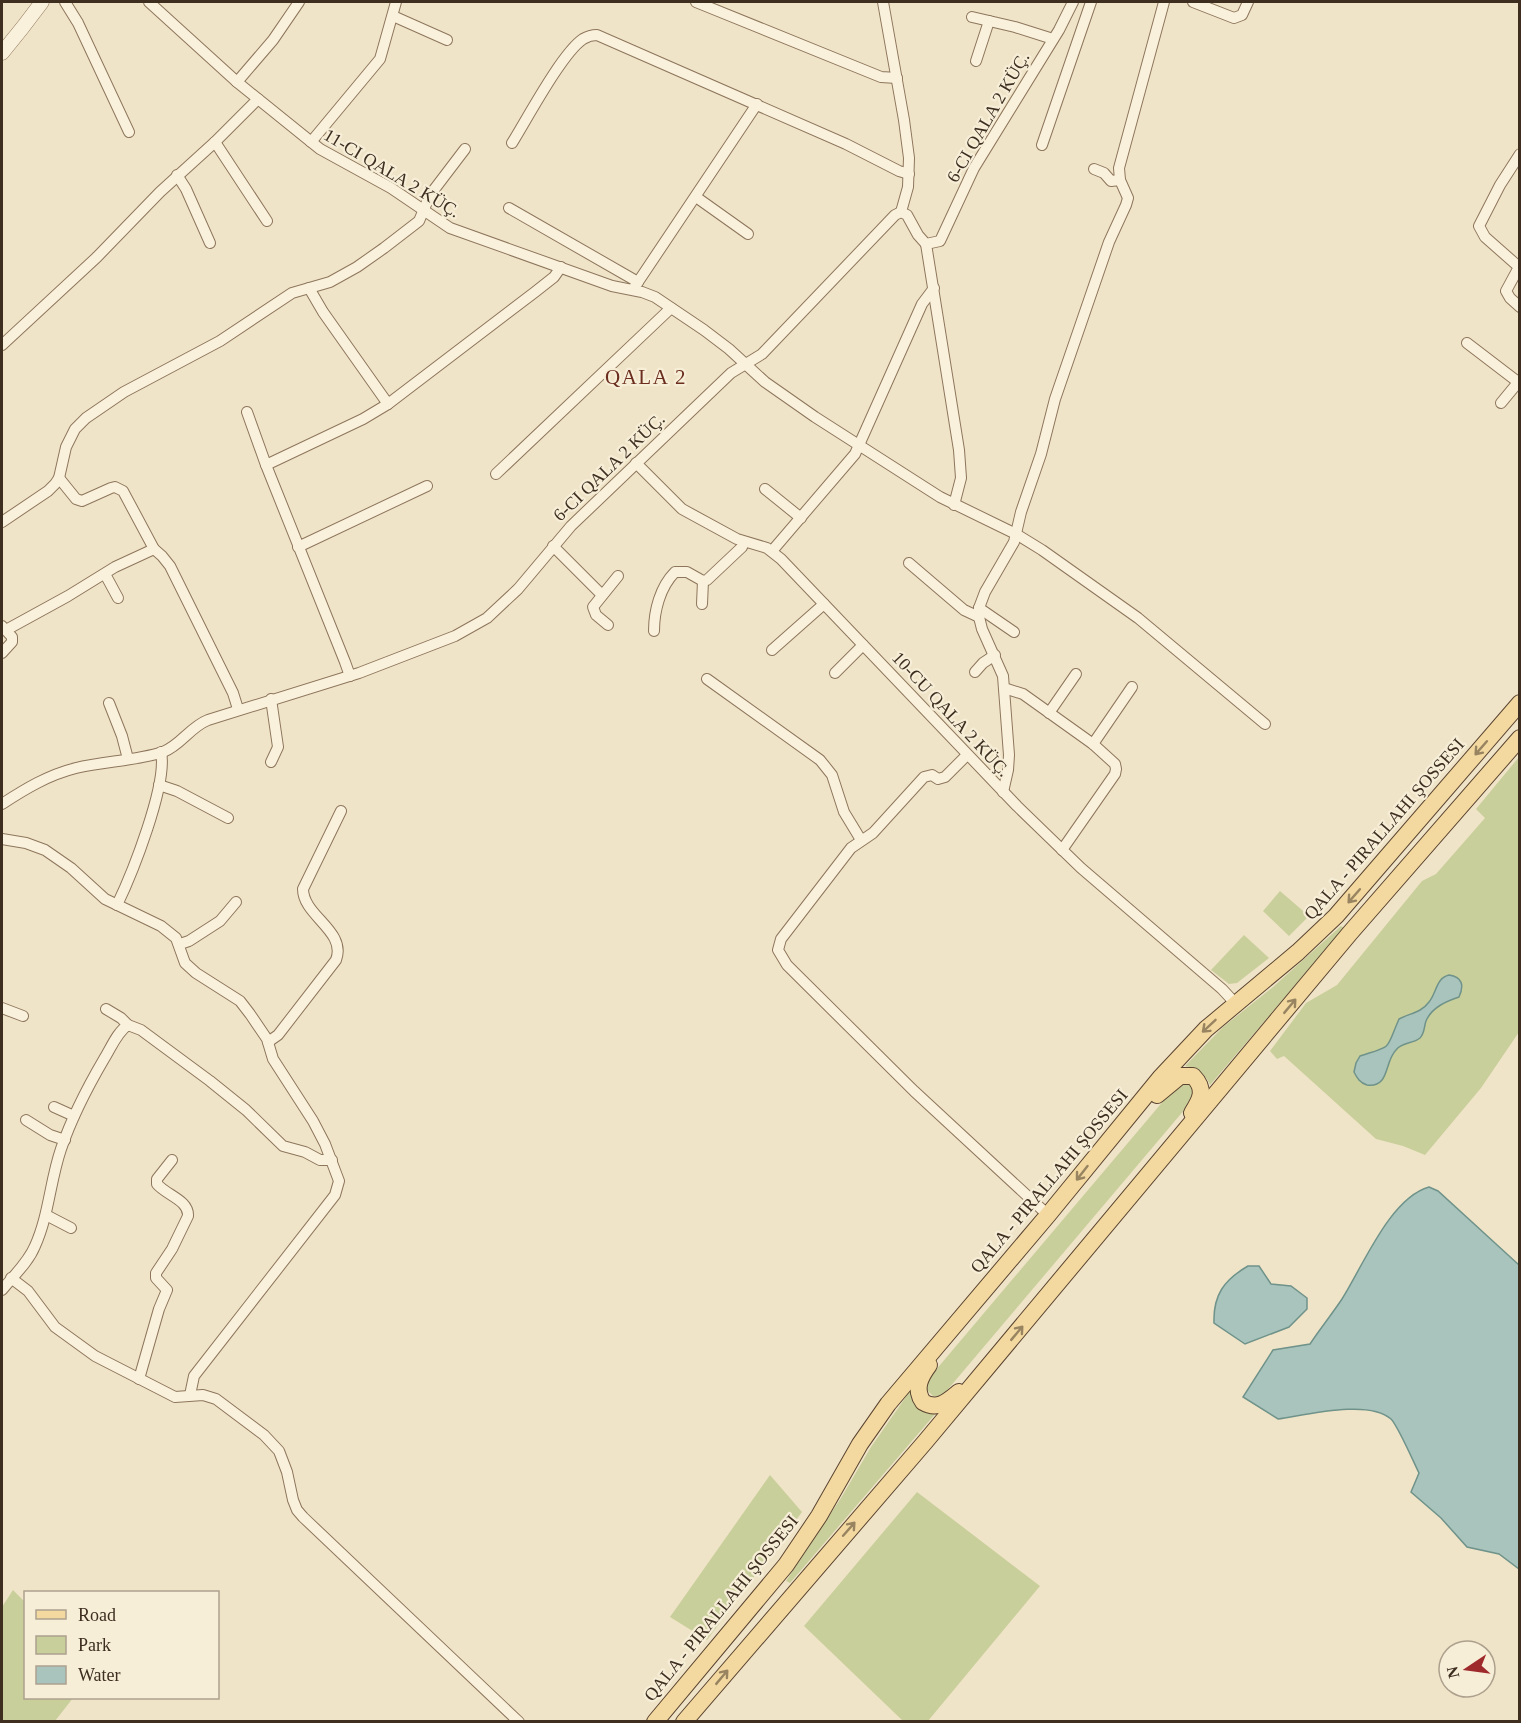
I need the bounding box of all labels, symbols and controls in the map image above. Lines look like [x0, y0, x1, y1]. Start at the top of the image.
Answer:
street label: 6-CI QALA 2 KÜÇ. [943, 48, 1033, 186]
street label: 11-CI QALA 2 KÜÇ. [320, 124, 464, 222]
district label: QALA 2 [605, 365, 687, 389]
street label: 6-CI QALA 2 KÜÇ. [549, 409, 669, 525]
street label: 10-CU QALA 2 KÜÇ. [888, 648, 1014, 780]
street label: QALA - PIRALLAHI ŞOSSESI [1300, 734, 1468, 924]
one-way arrow [1475, 740, 1488, 756]
one-way arrow [1347, 888, 1361, 903]
one-way arrow [1283, 998, 1296, 1014]
one-way arrow [1202, 1019, 1217, 1033]
street label: QALA - PIRALLAHI ŞOSSESI [966, 1085, 1132, 1277]
one-way arrow [1075, 1165, 1088, 1181]
one-way arrow [1010, 1326, 1024, 1341]
street label: QALA - PIRALLAHI ŞOSSESI [640, 1511, 802, 1705]
one-way arrow [842, 1522, 856, 1537]
legend [24, 1591, 219, 1699]
text: Road [78, 1605, 116, 1625]
text: Park [78, 1635, 111, 1655]
north arrow [1437, 1639, 1497, 1699]
text: N [1443, 1664, 1462, 1680]
text: Water [78, 1665, 121, 1685]
one-way arrow [715, 1670, 729, 1685]

